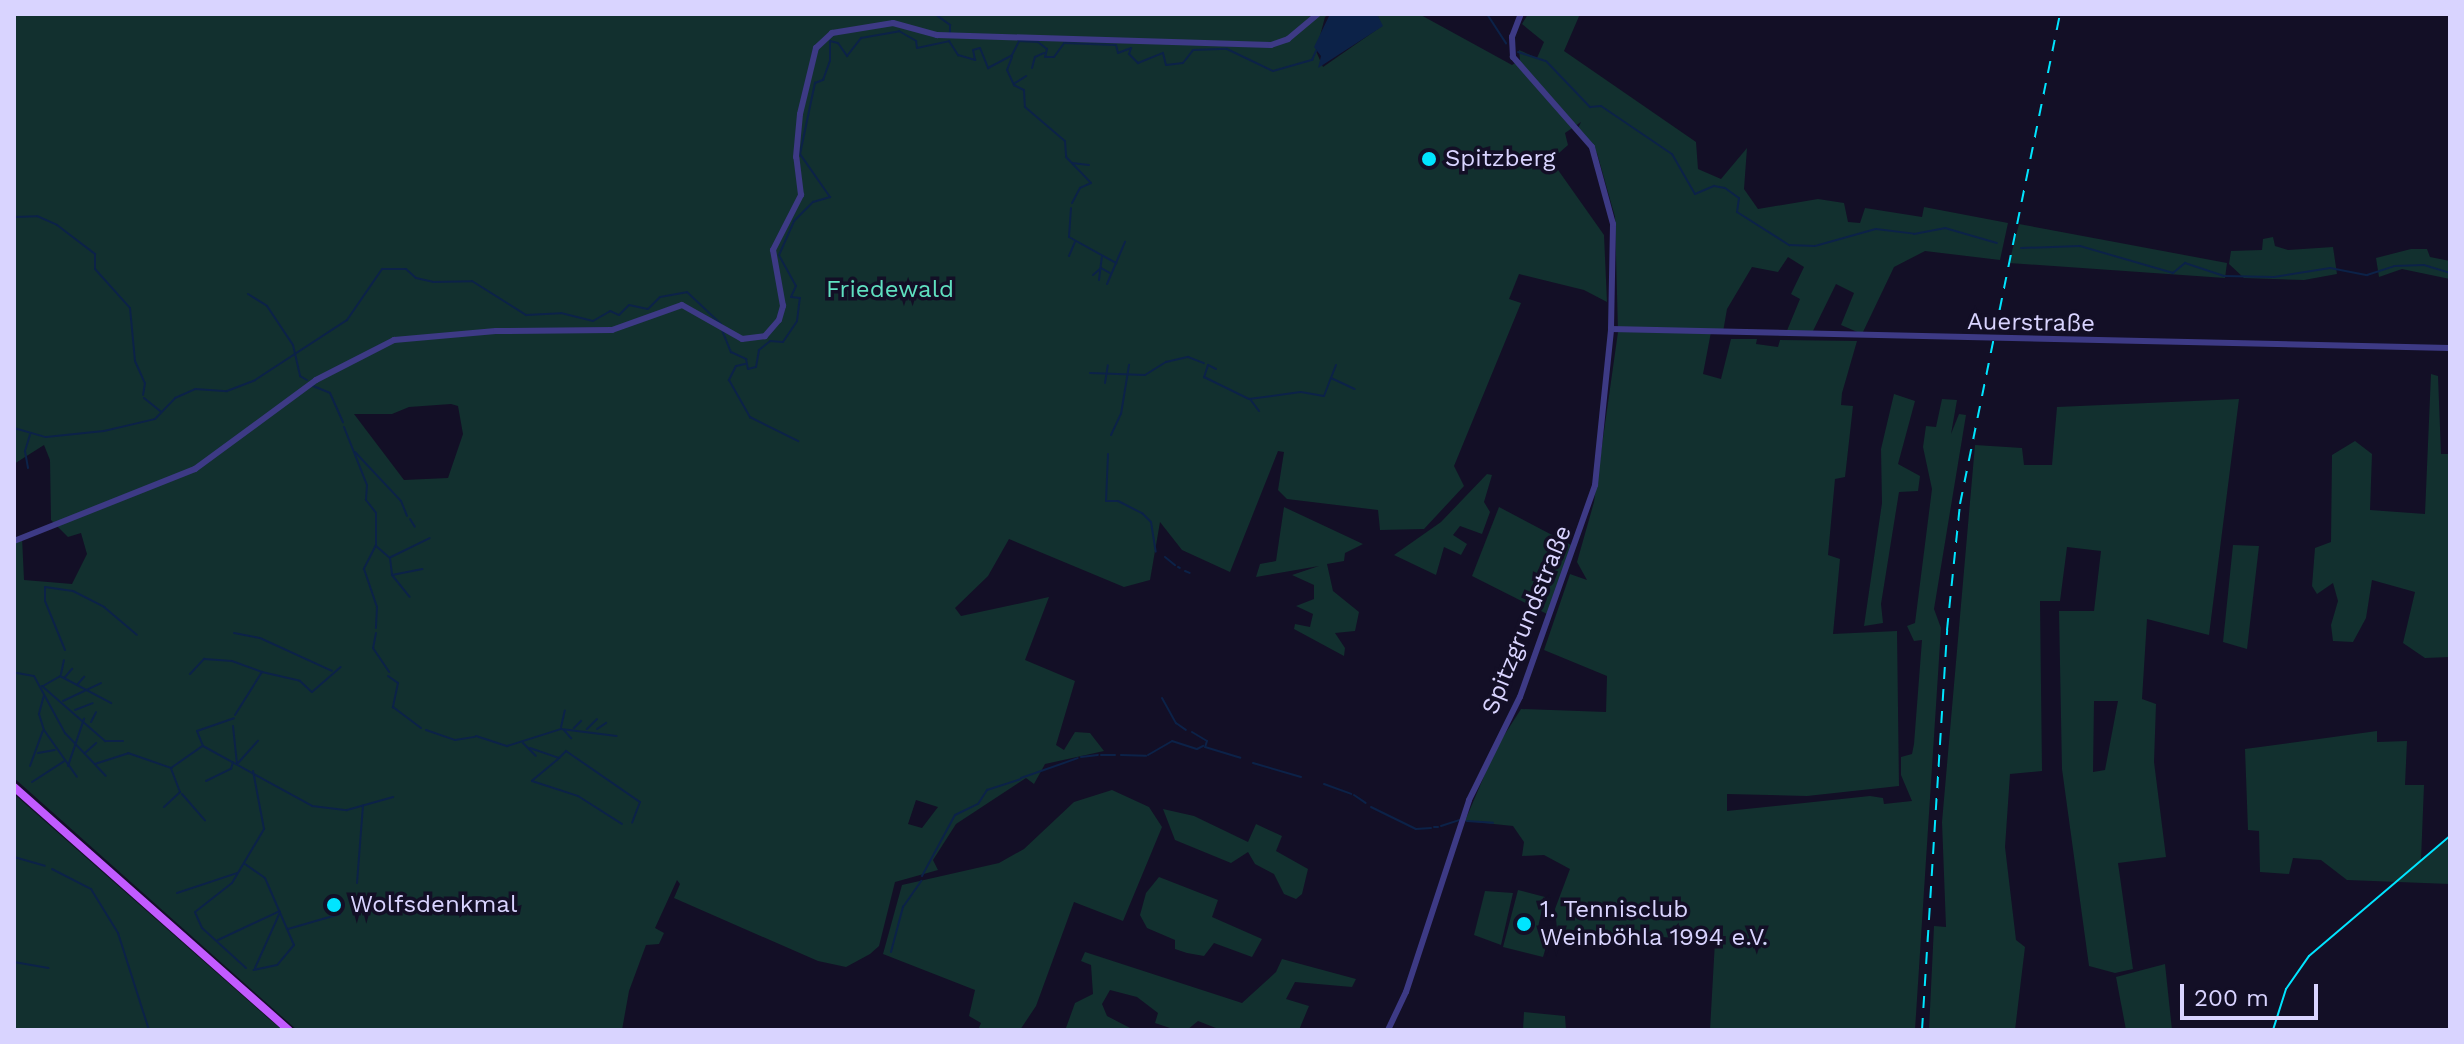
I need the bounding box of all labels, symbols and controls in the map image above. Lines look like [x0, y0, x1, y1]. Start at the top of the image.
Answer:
place label: Spitzberg [1445, 145, 1555, 173]
marker: Spitzberg [1420, 150, 1438, 168]
park label: Friedewald [826, 276, 954, 304]
street label: Auerstraße [1967, 307, 2095, 339]
street label: Spitzgrundstraße [1476, 521, 1578, 719]
place label: Wolfsdenkmal [350, 891, 517, 919]
marker: Wolfsdenkmal [325, 896, 343, 914]
place label: 1. Tennisclub Weinböhla 1994 e.V. [1540, 896, 1769, 952]
marker: 1. Tennisclub Weinböhla 1994 e.V. [1515, 915, 1533, 933]
scale bar [2184, 968, 2322, 1018]
text: 200 m [2194, 984, 2269, 1012]

